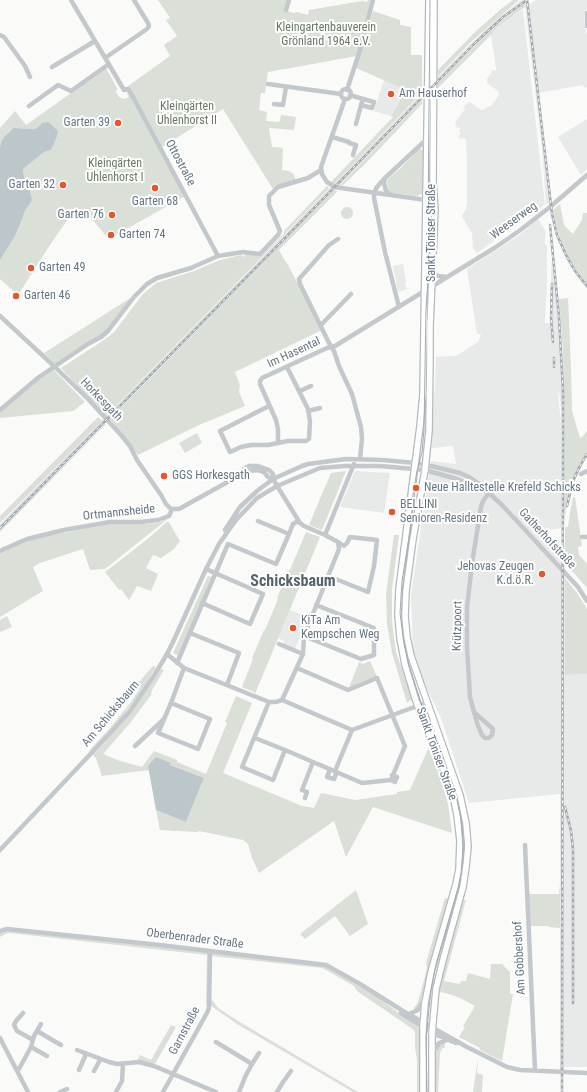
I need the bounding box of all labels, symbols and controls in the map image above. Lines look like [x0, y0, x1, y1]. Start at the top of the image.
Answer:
park label: Kleingartenbauverein Grönland 1964 e.V. [276, 21, 376, 49]
place label: Am Hauserhof [399, 87, 467, 101]
marker: Am Hauserhof [386, 89, 396, 99]
park label: Kleingärten Uhlenhorst II [157, 100, 217, 128]
place label: Garten 39 [64, 116, 110, 130]
marker: Garten 39 [113, 118, 123, 128]
street label: Ottostraße [162, 137, 198, 189]
park label: Kleingärten Uhlenhorst I [87, 157, 143, 185]
place label: Garten 32 [9, 178, 55, 192]
marker: Garten 32 [58, 180, 68, 190]
marker: Garten 68 [150, 183, 160, 193]
street label: Sankt Töniser Straße [425, 184, 439, 282]
place label: Garten 68 [132, 195, 178, 209]
street label: Weeserweg [488, 199, 540, 243]
place label: Garten 76 [58, 208, 104, 222]
marker: Garten 76 [107, 210, 117, 220]
place label: Garten 74 [119, 228, 165, 242]
marker: Garten 74 [106, 230, 116, 240]
place label: Garten 49 [39, 261, 85, 275]
marker: Garten 49 [26, 263, 36, 273]
place label: Garten 46 [24, 289, 70, 303]
marker: Garten 46 [11, 291, 21, 301]
street label: Im Hasental [265, 334, 323, 372]
street label: Horkesgath [77, 375, 125, 425]
place label: GGS Horkesgath [172, 469, 250, 483]
marker: GGS Horkesgath [159, 471, 169, 481]
place label: Neue Halltestelle Krefeld Schicks [424, 481, 581, 495]
marker: Neue Halltestelle Krefeld Schicks [411, 483, 421, 493]
place label: BELLINI Senioren-Residenz [400, 498, 487, 526]
street label: Ortmannsheide [82, 502, 156, 524]
street label: Gatherhofstraße [515, 506, 579, 572]
marker: BELLINI Senioren-Residenz [387, 507, 397, 517]
place label: Jehovas Zeugen K.d.ö.R. [457, 560, 534, 588]
marker: Jehovas Zeugen K.d.ö.R. [537, 569, 547, 579]
district label: Schicksbaum [250, 572, 336, 592]
street label: Krützpoort [450, 601, 466, 651]
place label: KiTa Am Kempschen Weg [301, 614, 379, 642]
marker: KiTa Am Kempschen Weg [288, 623, 298, 633]
street label: Am Schicksbaum [79, 678, 143, 750]
street label: Sankt Töniser Straße [412, 705, 460, 803]
street label: Am Gobbershof [511, 921, 529, 995]
street label: Oberbenrader Straße [146, 926, 244, 952]
street label: Garnstraße [166, 1004, 204, 1058]

